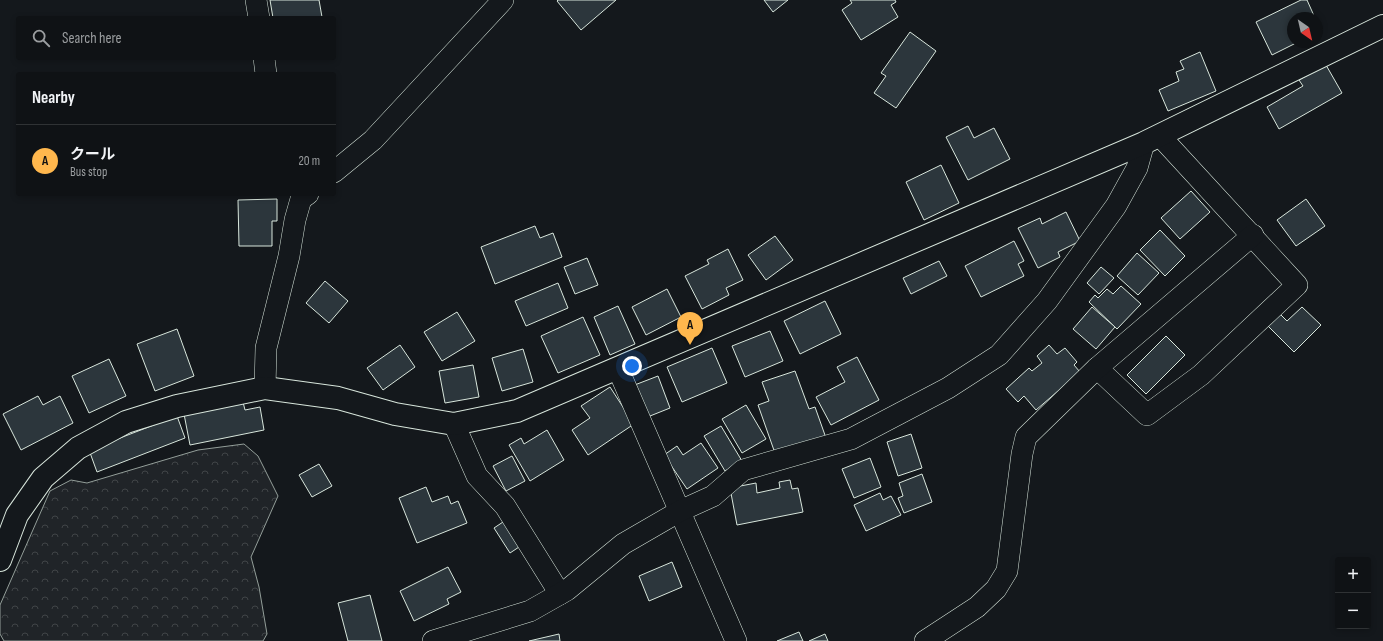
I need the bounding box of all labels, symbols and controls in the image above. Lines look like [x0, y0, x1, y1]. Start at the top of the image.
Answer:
north arrow [1287, 12, 1323, 48]
search box [16, 16, 336, 60]
icon: search [30, 27, 52, 49]
text: Search here [62, 29, 122, 48]
text: Nearby [32, 88, 75, 108]
text: クール [70, 145, 115, 164]
text: A [42, 153, 48, 169]
text: 20 m [298, 153, 320, 169]
text: Bus stop [70, 164, 107, 180]
pin: A [677, 312, 703, 345]
your location [622, 356, 642, 376]
map controls [1335, 557, 1371, 629]
button: + [1335, 557, 1371, 593]
button: − [1335, 593, 1371, 629]

